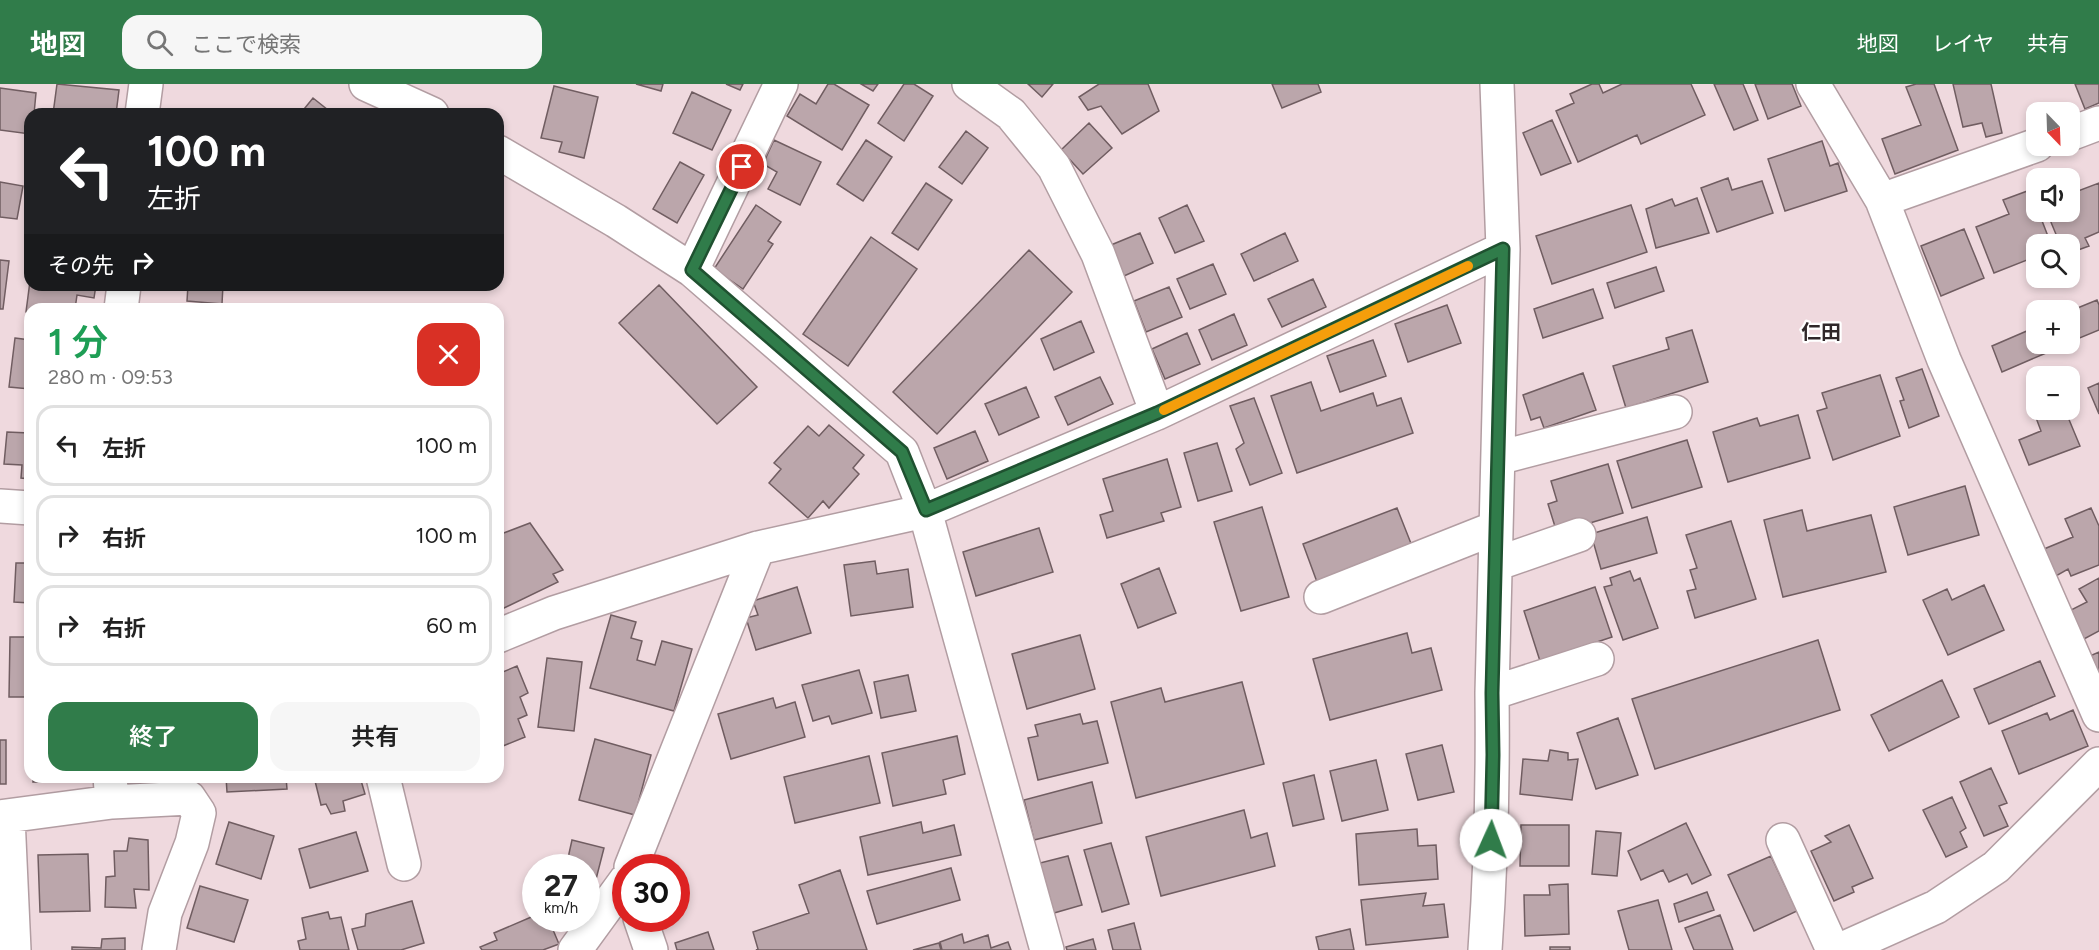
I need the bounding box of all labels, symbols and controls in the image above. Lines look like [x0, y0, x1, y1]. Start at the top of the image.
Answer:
search box [122, 15, 542, 69]
icon: search [143, 26, 176, 59]
text: 地図 [30, 27, 86, 61]
text: ここで検索 [191, 31, 301, 58]
text: 地図 [1857, 31, 1899, 56]
text: レイヤ [1932, 31, 1994, 56]
text: 共有 [2027, 31, 2069, 56]
north arrow [2026, 102, 2080, 156]
map controls [2026, 102, 2080, 420]
text: 100 m [147, 126, 266, 177]
icon: left [48, 132, 126, 210]
pin [716, 141, 767, 192]
icon: arrive [725, 150, 758, 183]
button: sound [2026, 168, 2080, 222]
text: 左折 [147, 182, 201, 215]
button: search [2026, 234, 2080, 288]
icon: right [126, 246, 159, 279]
text: その先 [48, 252, 114, 279]
button: + [2026, 300, 2080, 354]
district label: 仁田 [1801, 320, 1841, 344]
text: 1 分 [48, 321, 108, 364]
button: close [417, 323, 480, 386]
text: 280 m · 09:53 [48, 365, 173, 389]
button: − [2026, 366, 2080, 420]
icon: left [51, 429, 84, 462]
text: 100 m [416, 432, 477, 459]
text: 左折 [102, 435, 146, 462]
icon: right [51, 519, 84, 552]
text: 100 m [416, 522, 477, 549]
text: 右折 [102, 525, 146, 552]
icon: right [51, 609, 84, 642]
text: 60 m [426, 612, 477, 639]
text: 右折 [102, 615, 146, 642]
button: 終了 [48, 702, 258, 771]
button: 共有 [270, 702, 480, 771]
position arrow [1459, 808, 1523, 872]
speed limit sign: 30 [612, 854, 690, 932]
text: 27 [544, 867, 578, 904]
text: km/h [544, 899, 578, 917]

